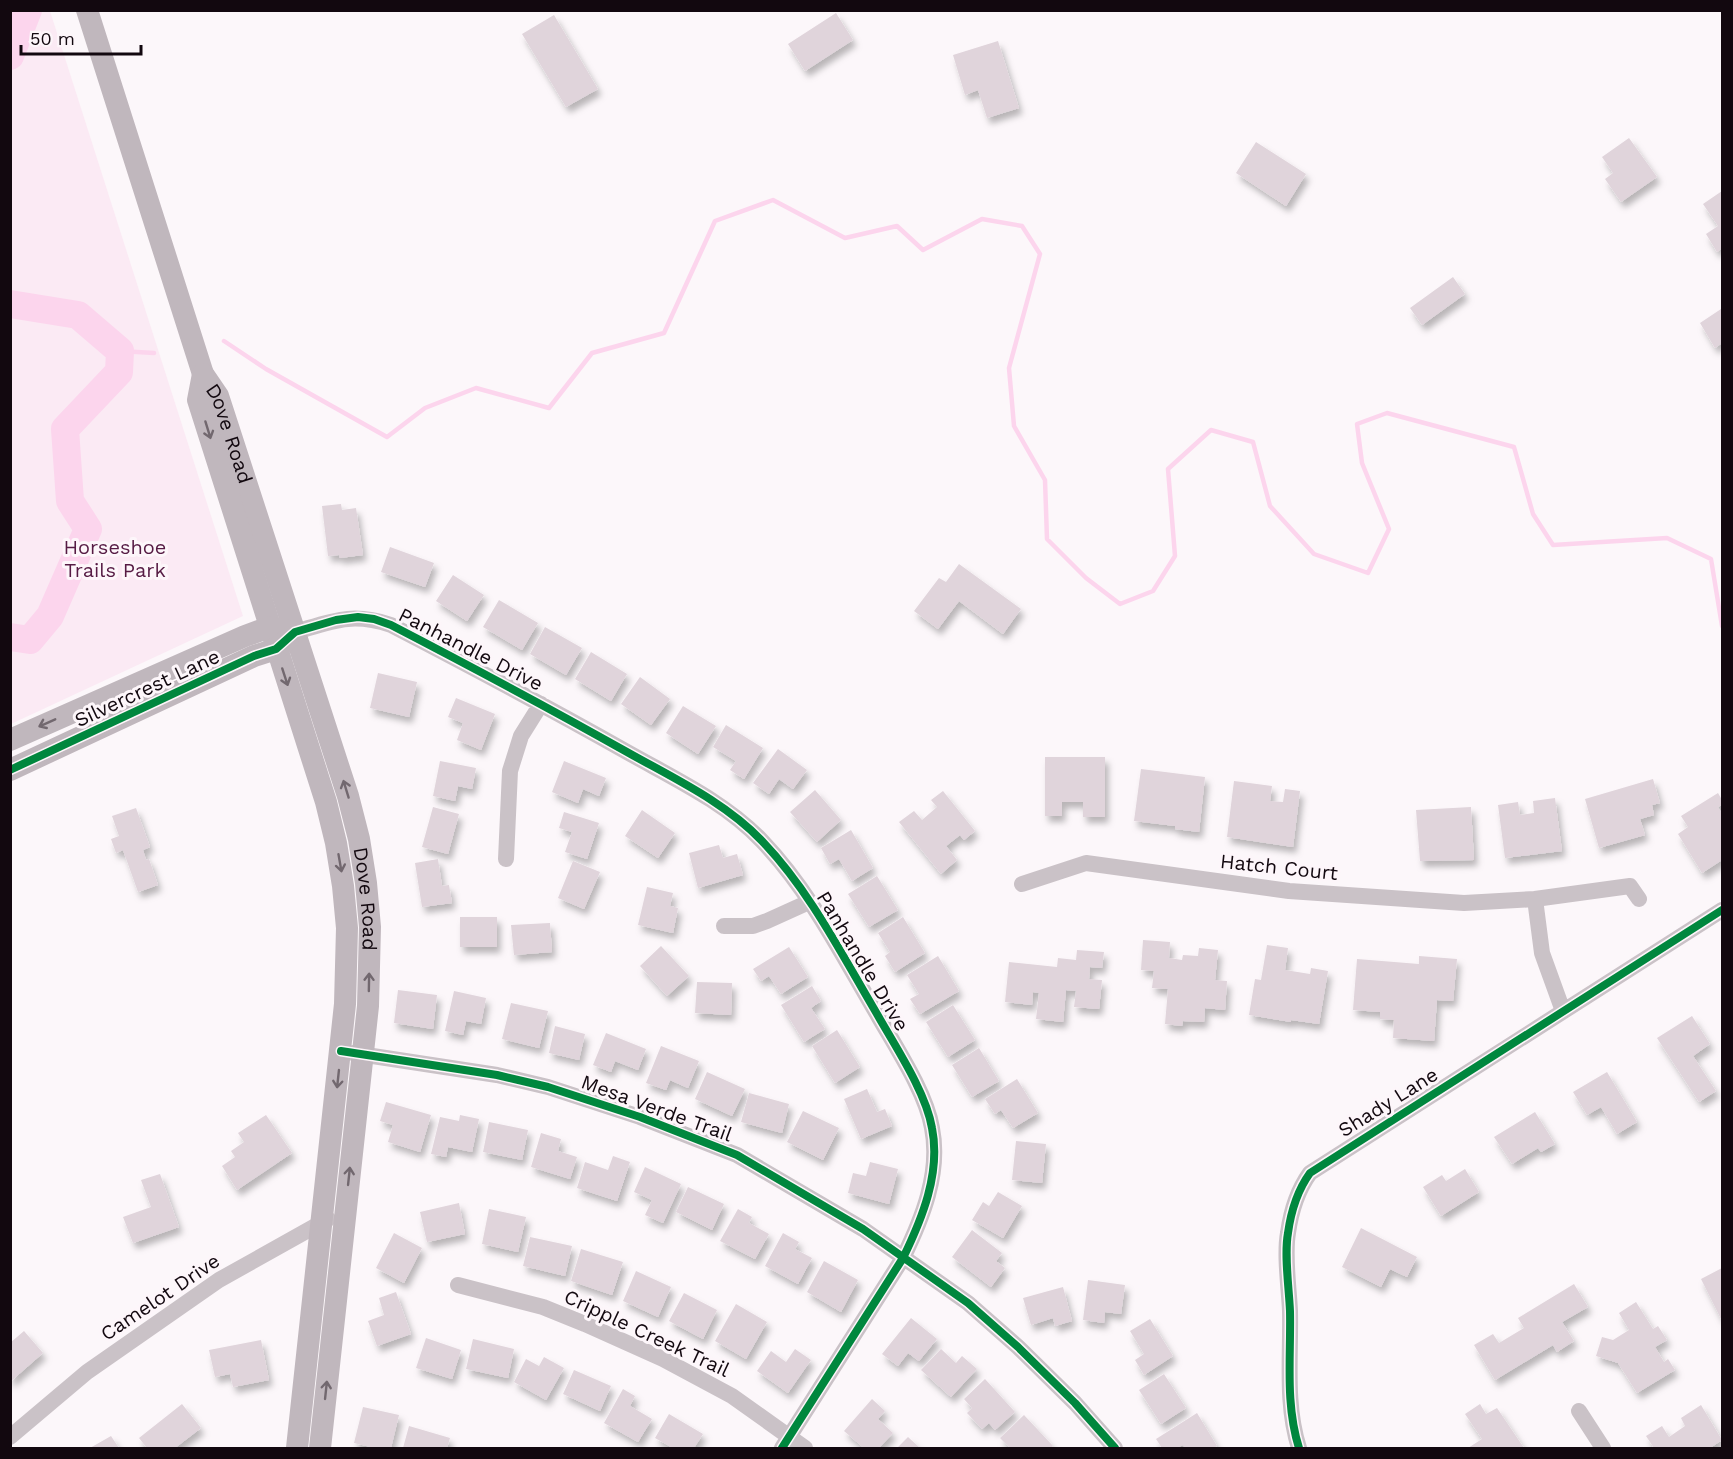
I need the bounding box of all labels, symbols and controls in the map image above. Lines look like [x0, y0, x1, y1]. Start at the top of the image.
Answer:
scale bar [21, 18, 141, 56]
text: 50 m [30, 28, 75, 49]
street label: Dove Road [201, 379, 258, 487]
one-way arrow [203, 420, 214, 439]
park label: Horseshoe Trails Park [64, 535, 166, 582]
street label: Panhandle Drive [395, 602, 547, 696]
street label: Silvercrest Lane [71, 644, 223, 732]
one-way arrow [280, 667, 291, 686]
one-way arrow [38, 719, 56, 730]
one-way arrow [339, 780, 350, 799]
street label: Dove Road [348, 845, 382, 951]
street label: Hatch Court [1219, 849, 1340, 885]
one-way arrow [334, 853, 345, 873]
street label: Panhandle Drive [812, 887, 914, 1035]
one-way arrow [363, 972, 374, 992]
street label: Shady Lane [1334, 1062, 1442, 1142]
one-way arrow [332, 1068, 343, 1088]
street label: Mesa Verde Trail [578, 1070, 736, 1146]
one-way arrow [344, 1166, 355, 1186]
street label: Camelot Drive [96, 1248, 224, 1346]
street label: Cripple Creek Trail [560, 1284, 734, 1382]
one-way arrow [321, 1381, 332, 1401]

